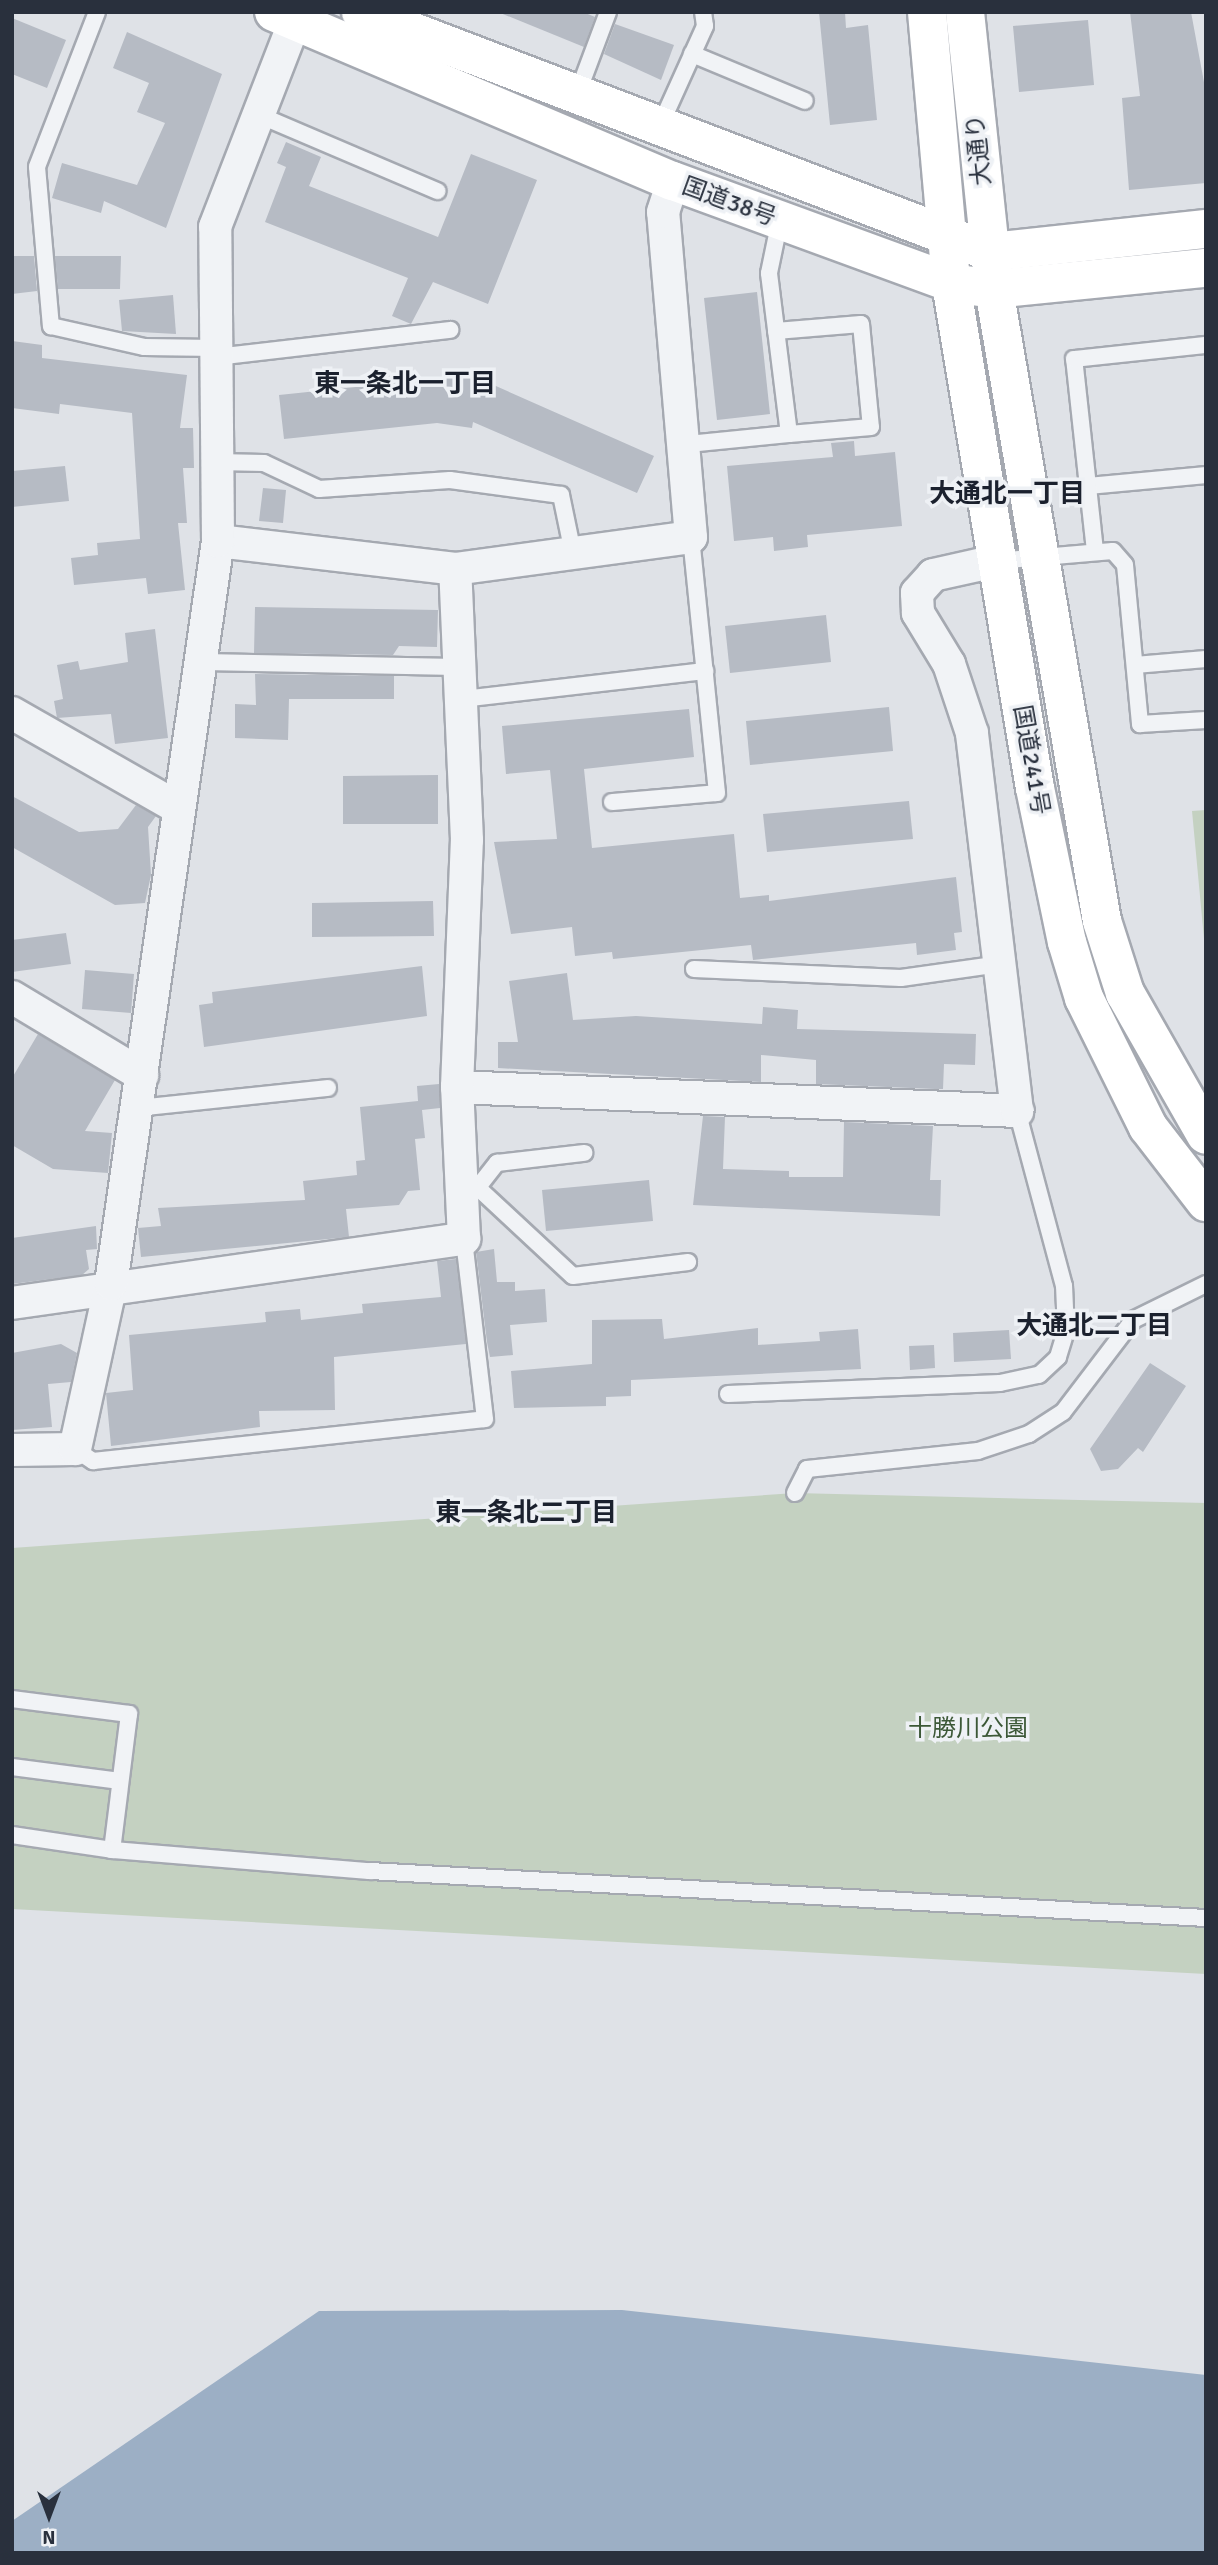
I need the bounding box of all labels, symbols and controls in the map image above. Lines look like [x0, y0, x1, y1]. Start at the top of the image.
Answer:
street label: 大通り [961, 113, 997, 187]
street label: 国道38号 [678, 172, 780, 232]
district label: 東一条北一丁目 [314, 369, 496, 401]
district label: 大通北一丁目 [929, 479, 1085, 511]
street label: 国道241号 [1007, 703, 1055, 817]
district label: 大通北二丁目 [1016, 1311, 1172, 1343]
district label: 東一条北二丁目 [435, 1498, 617, 1530]
park label: 十勝川公園 [908, 1715, 1028, 1743]
north arrow [14, 2481, 84, 2551]
text: N [42, 2525, 56, 2549]

